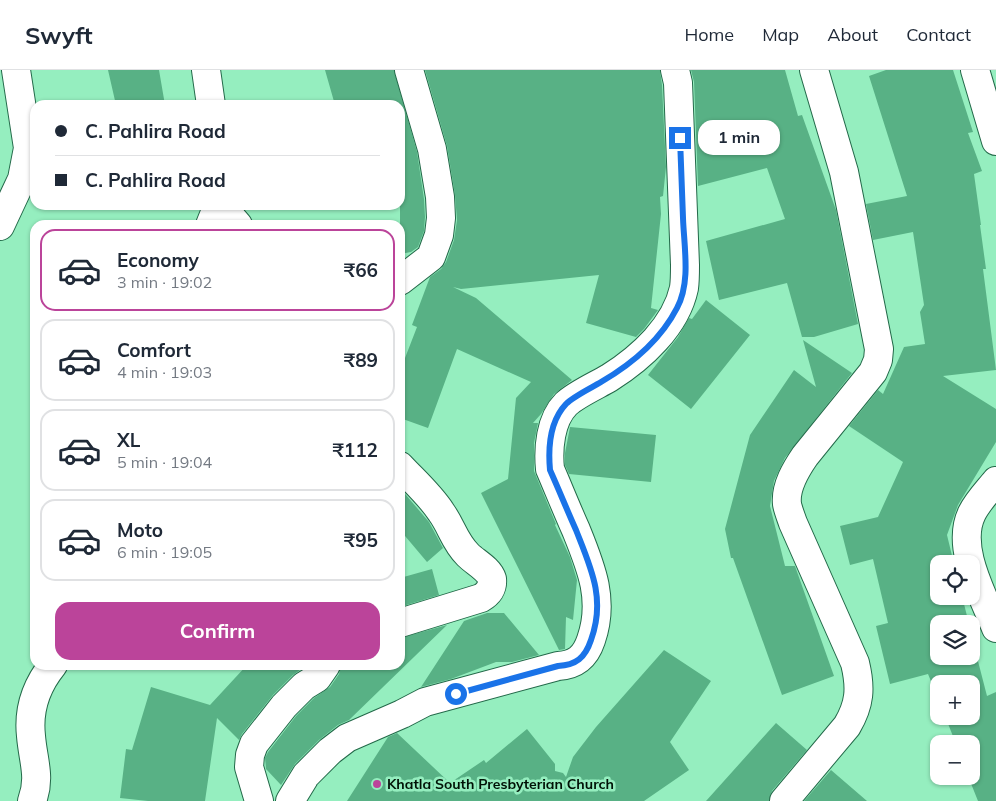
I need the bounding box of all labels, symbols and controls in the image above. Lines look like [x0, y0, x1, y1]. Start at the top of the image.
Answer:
text: Swyft [25, 20, 93, 50]
text: Home [684, 23, 734, 46]
text: Map [762, 23, 799, 46]
text: About [827, 23, 878, 46]
text: Contact [906, 23, 971, 46]
text: C. Pahlira Road [85, 119, 226, 143]
callout: 1 min [698, 120, 780, 156]
route end [669, 127, 691, 149]
text: 1 min [718, 127, 760, 147]
text: C. Pahlira Road [85, 168, 226, 192]
icon: car [57, 248, 102, 293]
text: Economy [117, 248, 199, 272]
text: ₹66 [344, 258, 378, 282]
text: 3 min · 19:02 [117, 272, 212, 292]
icon: car [57, 338, 102, 383]
text: Comfort [117, 338, 191, 362]
text: ₹89 [344, 348, 378, 372]
text: 4 min · 19:03 [117, 362, 212, 382]
icon: car [57, 428, 102, 473]
text: XL [117, 428, 140, 452]
text: ₹112 [332, 438, 378, 462]
text: 5 min · 19:04 [117, 452, 212, 472]
icon: car [57, 518, 102, 563]
text: Moto [117, 518, 163, 542]
text: ₹95 [344, 528, 378, 552]
text: 6 min · 19:05 [117, 542, 212, 562]
map controls [930, 555, 980, 785]
button: locate [930, 555, 980, 605]
button: Confirm [55, 602, 380, 660]
button: layers [930, 615, 980, 665]
button: + [930, 675, 980, 725]
route start [445, 683, 467, 705]
button: − [930, 735, 980, 785]
place label: Khatla South Presbyterian Church [387, 775, 614, 793]
marker: Khatla South Presbyterian Church [371, 778, 383, 790]

